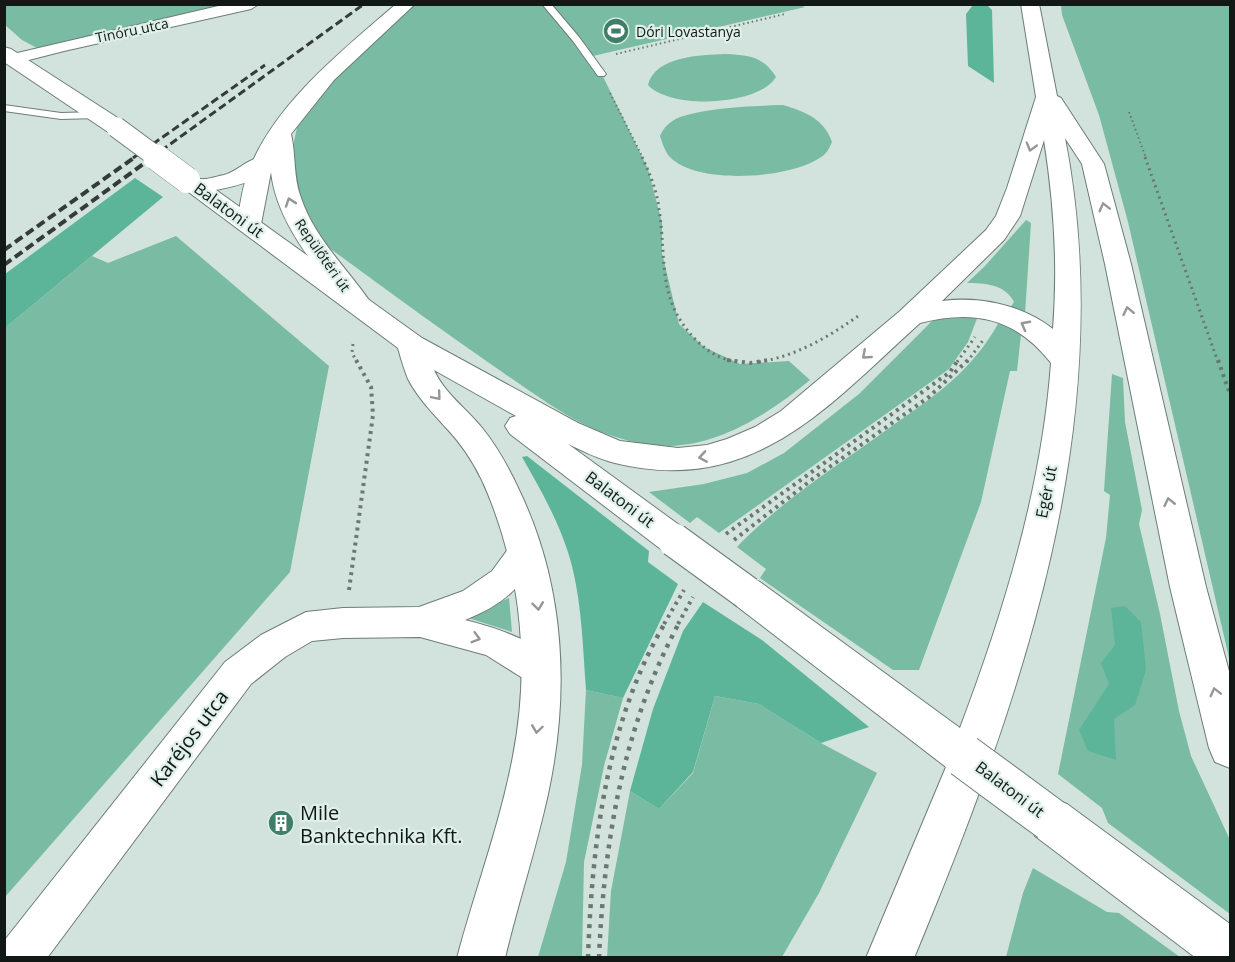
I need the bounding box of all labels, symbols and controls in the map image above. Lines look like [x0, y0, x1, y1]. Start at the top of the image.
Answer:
street label: Tinóru utca [94, 13, 170, 47]
sports icon: Dóri Lovastanya [601, 16, 631, 46]
place label: Dóri Lovastanya [636, 22, 741, 41]
one-way arrow [1026, 141, 1038, 152]
street label: Balatoni út [190, 177, 268, 243]
one-way arrow [285, 197, 298, 207]
one-way arrow [1099, 202, 1112, 212]
street label: Repülőtéri út [291, 215, 355, 295]
one-way arrow [1122, 307, 1135, 317]
one-way arrow [1021, 321, 1031, 332]
one-way arrow [862, 348, 873, 359]
one-way arrow [429, 389, 440, 400]
one-way arrow [699, 450, 708, 462]
street label: Egér út [1030, 464, 1062, 520]
street label: Balatoni út [581, 466, 659, 532]
one-way arrow [1163, 497, 1176, 507]
one-way arrow [531, 602, 543, 611]
one-way arrow [471, 631, 481, 643]
street label: Karéjos utca [144, 684, 234, 792]
one-way arrow [1209, 687, 1222, 697]
one-way arrow [531, 724, 544, 734]
street label: Balatoni út [971, 756, 1049, 822]
place label: Mile Banktechnika Kft. [300, 799, 463, 849]
building icon: Mile Banktechnika Kft. [266, 808, 296, 838]

